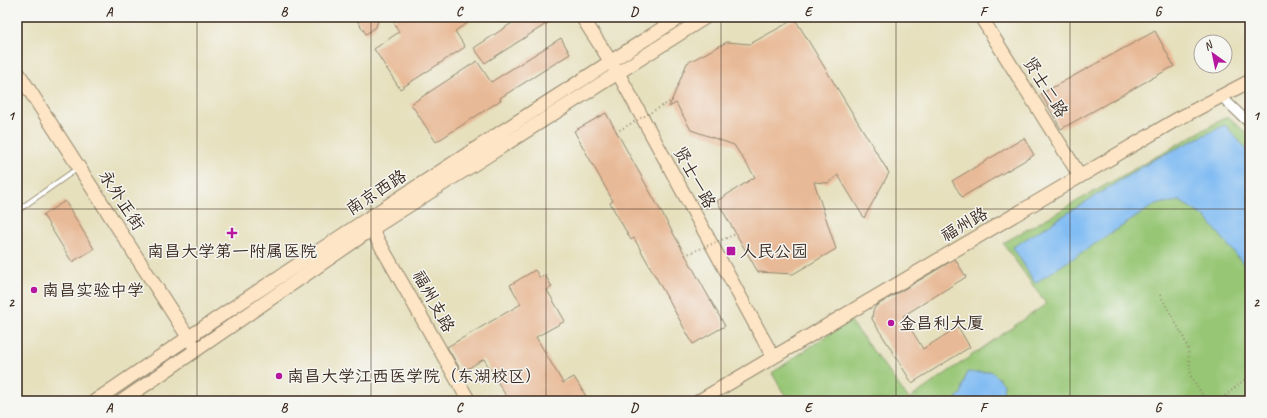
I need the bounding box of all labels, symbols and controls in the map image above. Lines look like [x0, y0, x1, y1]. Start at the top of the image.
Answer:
text: A [106, 4, 114, 20]
text: B [281, 4, 289, 20]
text: C [456, 4, 464, 20]
text: D [630, 4, 639, 20]
text: E [805, 4, 814, 20]
text: F [980, 4, 989, 20]
text: G [1155, 4, 1163, 20]
north arrow [1193, 34, 1233, 74]
text: N [1201, 37, 1216, 53]
street label: 贤士二路 [1019, 53, 1072, 122]
text: 1 [8, 108, 16, 124]
text: 1 [1253, 108, 1261, 124]
street label: 贤士一路 [669, 142, 720, 212]
street label: 南京西路 [342, 165, 411, 220]
street label: 永外正街 [94, 166, 149, 235]
street label: 福州路 [937, 203, 992, 246]
marker: 南昌大学第一附属医院 [226, 227, 238, 239]
place label: 南昌大学第一附属医院 [147, 241, 317, 262]
place label: 人民公园 [740, 241, 808, 262]
marker: 人民公园 [725, 245, 737, 257]
street label: 福州支路 [408, 266, 459, 336]
place label: 南昌实验中学 [42, 280, 144, 301]
marker: 南昌实验中学 [29, 285, 39, 295]
text: 2 [8, 295, 15, 311]
text: 2 [1253, 295, 1260, 311]
place label: 金昌利大厦 [899, 313, 984, 334]
marker: 金昌利大厦 [886, 318, 896, 328]
place label: 南昌大学江西医学院（东湖校区） [287, 366, 542, 387]
marker: 南昌大学江西医学院（东湖校区） [274, 371, 284, 381]
text: A [106, 400, 114, 416]
text: B [281, 400, 289, 416]
text: C [456, 400, 464, 416]
text: D [630, 400, 639, 416]
text: E [805, 400, 814, 416]
text: F [980, 400, 989, 416]
text: G [1155, 400, 1163, 416]

